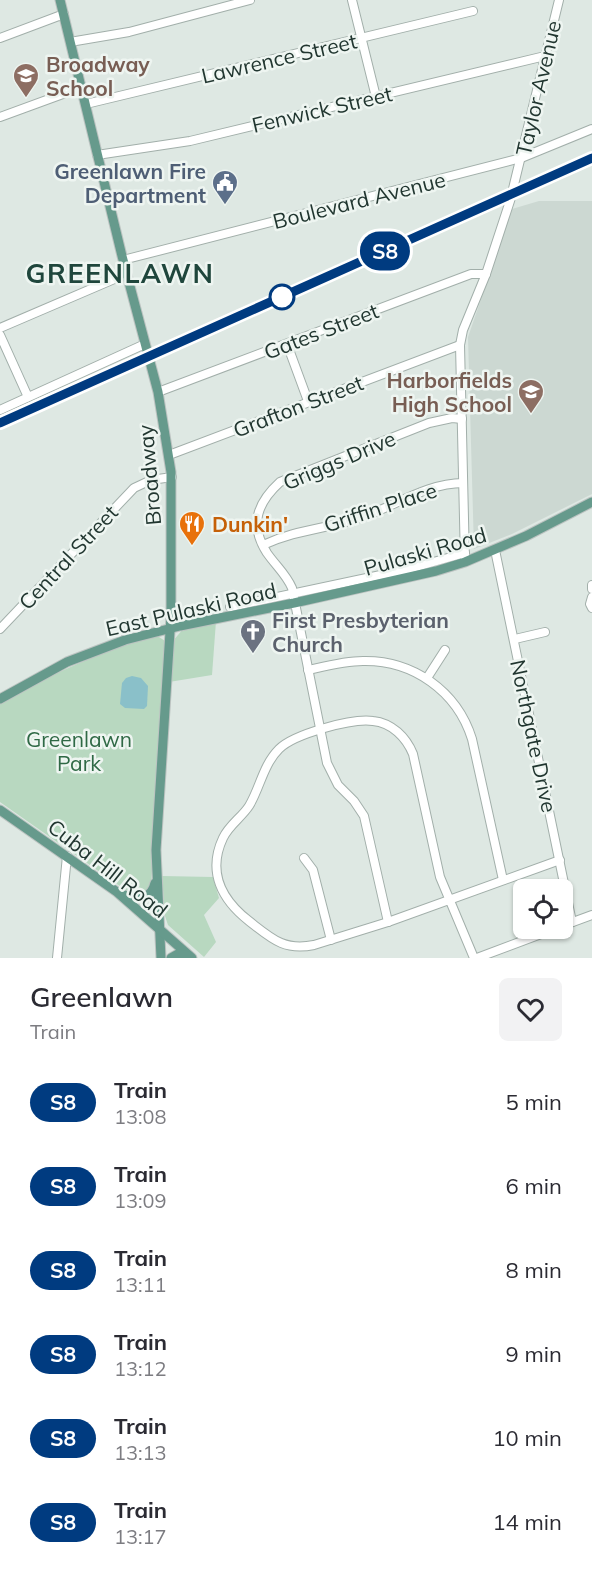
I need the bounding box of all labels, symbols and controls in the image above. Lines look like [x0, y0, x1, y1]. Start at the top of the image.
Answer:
street label: Taylor Avenue [510, 18, 566, 158]
street label: Lawrence Street [199, 27, 359, 89]
place label: Broadway School [46, 51, 150, 101]
school or university icon: Broadway School [11, 61, 41, 99]
street label: Fenwick Street [249, 80, 395, 138]
place label: Greenlawn Fire Department [54, 158, 206, 208]
street label: Boulevard Avenue [270, 166, 448, 234]
public building icon: Greenlawn Fire Department [210, 168, 240, 206]
line badge: S8 [358, 232, 412, 270]
text: S8 [372, 238, 398, 264]
district label: GREENLAWN [26, 256, 214, 290]
unlabelled marker [269, 284, 295, 310]
street label: Gates Street [260, 297, 382, 365]
place label: Harborfields High School [386, 367, 512, 417]
street label: Grafton Street [229, 369, 367, 443]
school or university icon: Harborfields High School [516, 377, 546, 415]
street label: Broadway [132, 424, 166, 526]
street label: Griggs Drive [279, 425, 399, 495]
street label: Griffin Place [320, 476, 440, 538]
street label: Central Street [13, 499, 123, 615]
restaurant icon: Dunkin' [177, 509, 207, 547]
place label: Dunkin' [212, 511, 288, 537]
street label: Pulaski Road [361, 521, 489, 581]
street label: East Pulaski Road [103, 577, 279, 641]
place label: First Presbyterian Church [272, 607, 449, 657]
church icon: First Presbyterian Church [238, 617, 268, 655]
street label: Northgate Drive [505, 657, 563, 815]
park label: Greenlawn Park [26, 726, 132, 776]
street label: Cuba Hill Road [43, 813, 173, 923]
map controls [513, 879, 573, 939]
button: locate [513, 879, 573, 939]
button: heart [499, 978, 562, 1041]
text: Greenlawn [30, 979, 173, 1014]
text: Train [30, 1019, 76, 1044]
text: Train [114, 1076, 167, 1104]
text: 5 min [506, 1088, 562, 1116]
text: S8 [50, 1089, 76, 1115]
text: 13:08 [114, 1104, 167, 1129]
text: Train [114, 1160, 167, 1188]
text: 6 min [506, 1172, 562, 1200]
text: S8 [50, 1173, 76, 1199]
text: 13:09 [114, 1188, 167, 1213]
text: Train [114, 1244, 167, 1272]
text: 8 min [506, 1256, 562, 1284]
text: S8 [50, 1257, 76, 1283]
text: 13:11 [114, 1272, 167, 1297]
text: Train [114, 1328, 167, 1356]
text: 9 min [506, 1340, 562, 1368]
text: S8 [50, 1341, 76, 1367]
text: 13:12 [114, 1356, 167, 1381]
text: Train [114, 1412, 167, 1440]
text: 10 min [492, 1424, 562, 1452]
text: S8 [50, 1425, 76, 1451]
text: 13:13 [114, 1440, 167, 1465]
text: Train [114, 1496, 167, 1524]
text: 14 min [492, 1508, 562, 1536]
text: S8 [50, 1509, 76, 1535]
text: 13:17 [114, 1524, 167, 1549]

